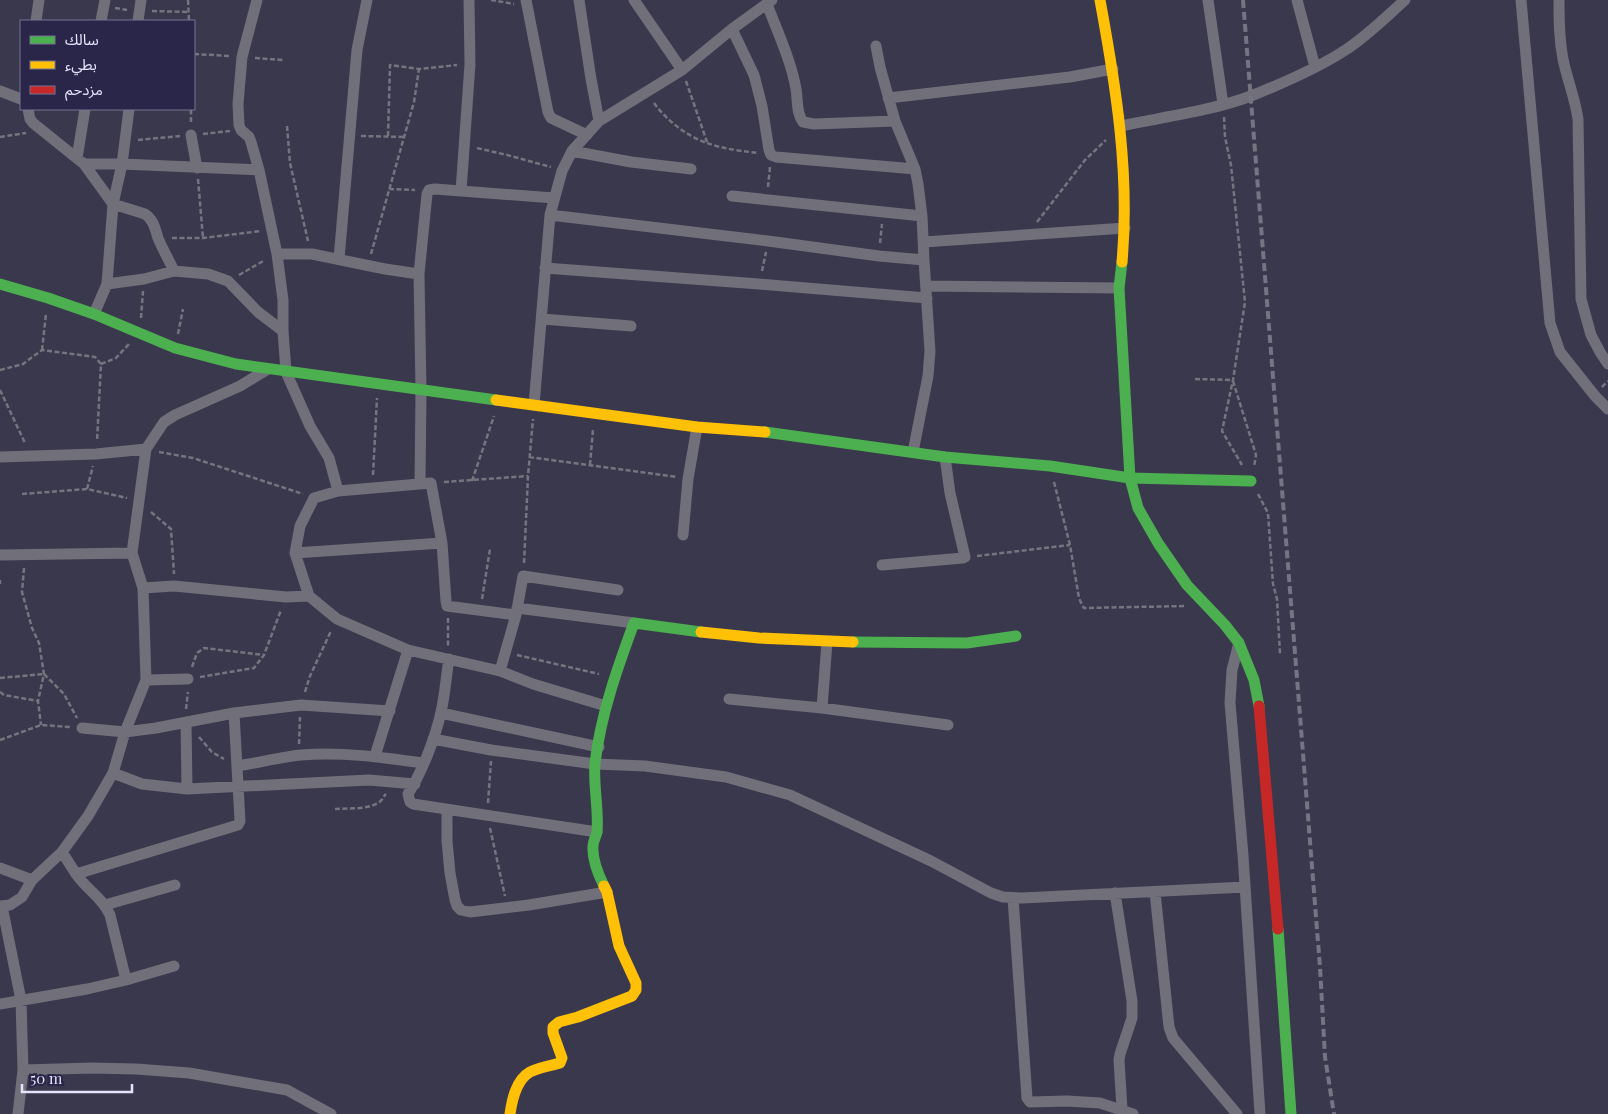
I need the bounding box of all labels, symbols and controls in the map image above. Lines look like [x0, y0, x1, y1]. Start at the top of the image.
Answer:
legend [20, 20, 195, 110]
text: سالك [65, 29, 99, 49]
text: بطيء [65, 54, 97, 76]
text: مزدحم [65, 79, 103, 101]
scale bar [22, 1062, 132, 1094]
text: 50 m [30, 1068, 63, 1088]

